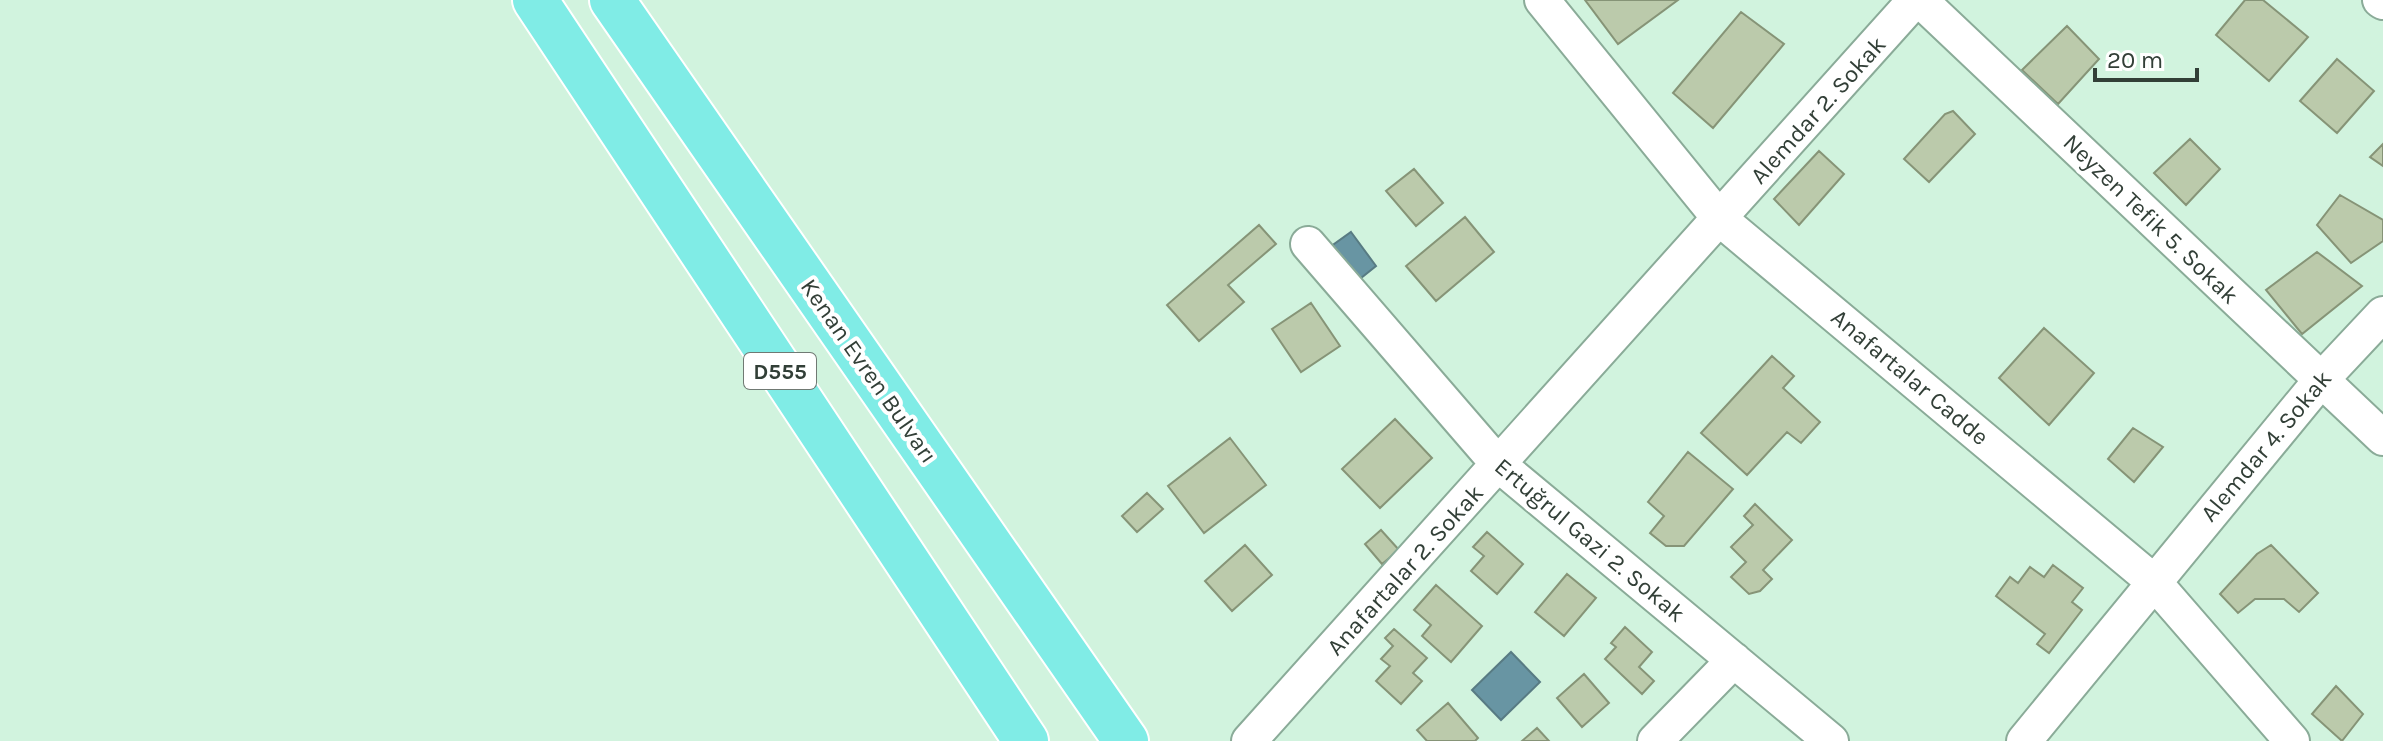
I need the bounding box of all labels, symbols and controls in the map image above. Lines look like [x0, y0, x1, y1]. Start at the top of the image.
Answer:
street label: Alemdar 2. Sokak [1744, 30, 1892, 190]
scale bar [2095, 32, 2197, 82]
text: 20 m [2107, 46, 2163, 74]
street label: Neyzen Tefik 5. Sokak [2058, 128, 2244, 310]
street label: Kenan Evren Bulvarı [795, 273, 943, 469]
street label: Anafartalar Cadde [1826, 303, 1994, 451]
road number: D555 [744, 353, 816, 389]
street label: Alemdar 4. Sokak [2195, 365, 2337, 527]
street label: Ertuğrul Gazi 2. Sokak [1489, 452, 1691, 628]
street label: Anafartalar 2. Sokak [1321, 479, 1489, 661]

